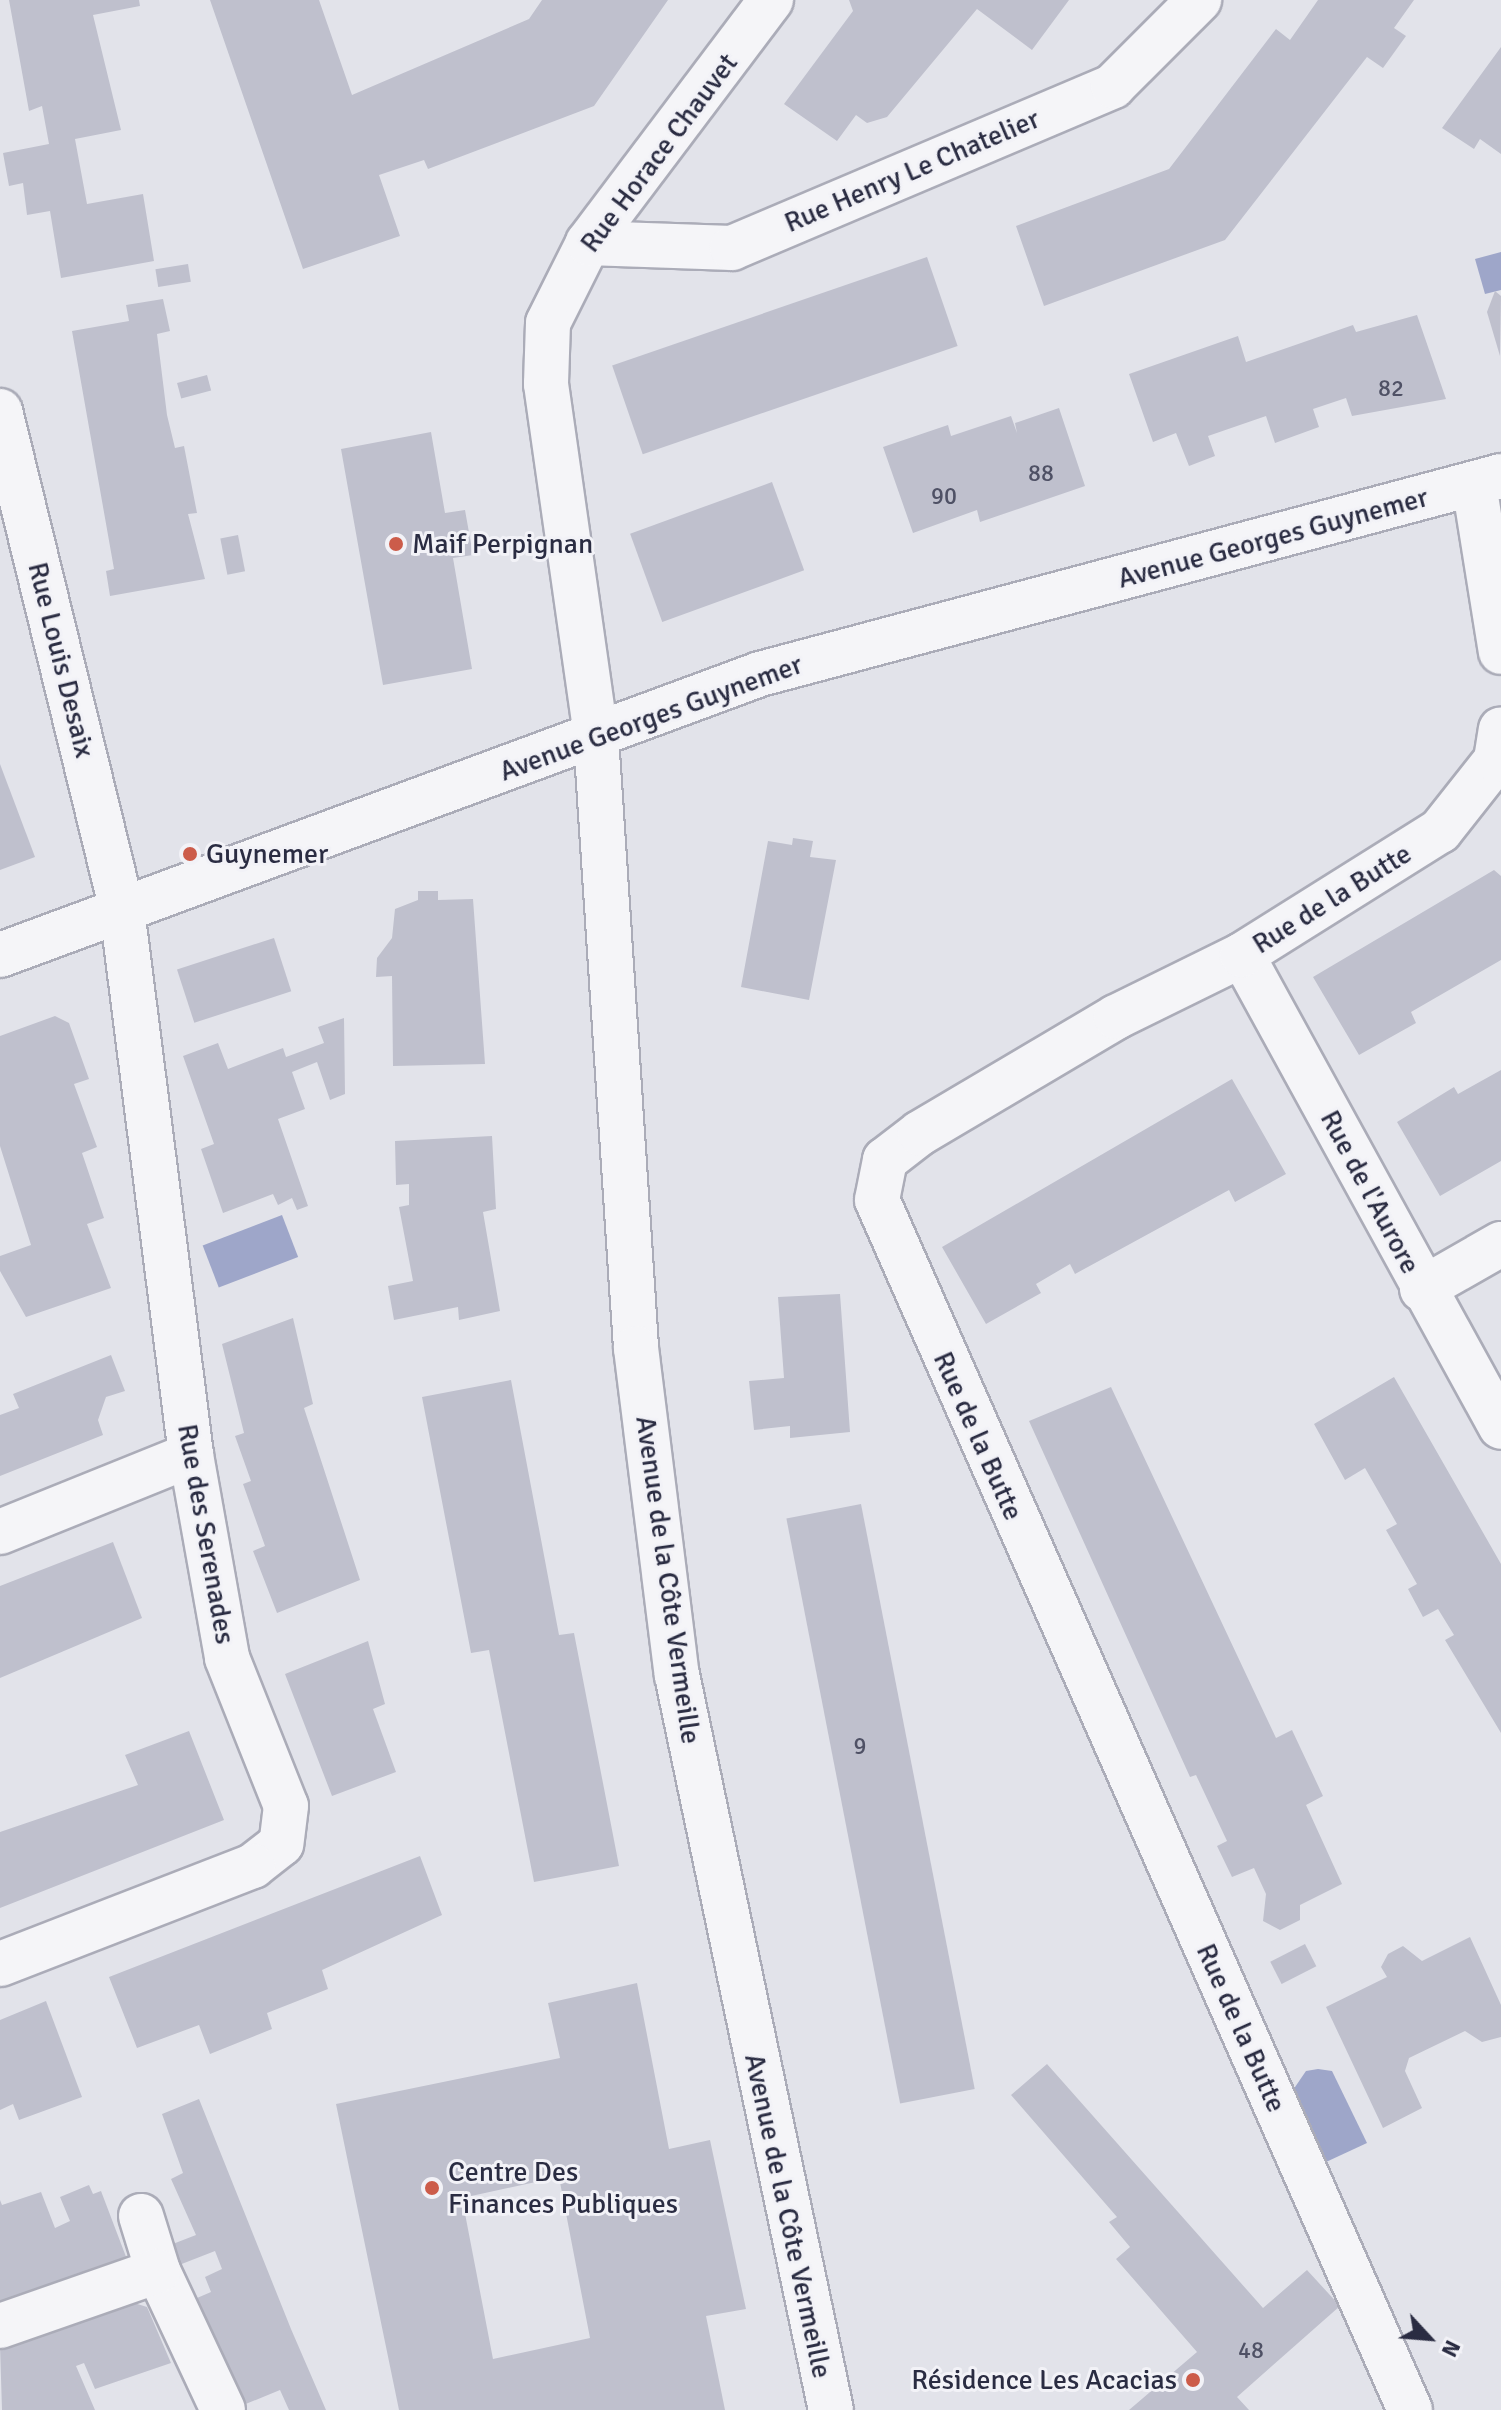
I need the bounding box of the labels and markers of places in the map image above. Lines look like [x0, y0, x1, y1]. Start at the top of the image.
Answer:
place label: Maif Perpignan [412, 527, 593, 561]
marker: Maif Perpignan [387, 535, 405, 553]
place label: Guynemer [206, 837, 328, 871]
marker: Guynemer [181, 845, 199, 863]
place label: Centre Des Finances Publiques [448, 2155, 678, 2221]
marker: Centre Des Finances Publiques [423, 2179, 441, 2197]
place label: Résidence Les Acacias [911, 2363, 1177, 2397]
marker: Résidence Les Acacias [1184, 2371, 1202, 2389]

